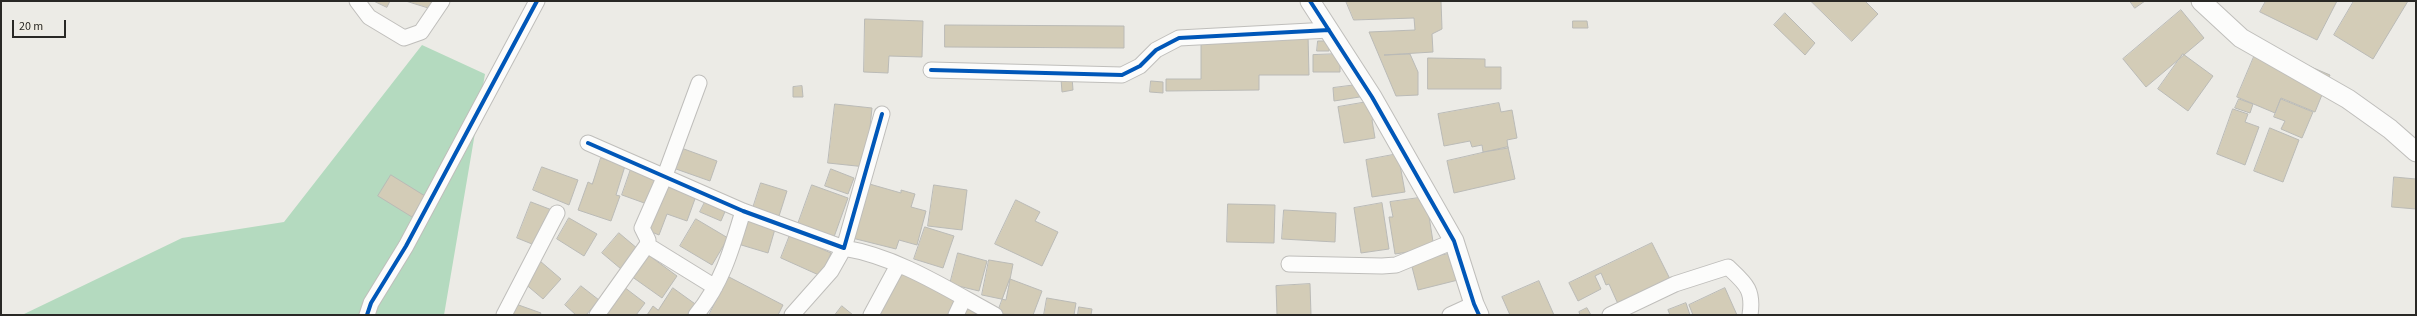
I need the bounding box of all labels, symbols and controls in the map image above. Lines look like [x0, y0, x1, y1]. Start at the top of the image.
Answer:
scale bar [14, 12, 68, 38]
text: 20 m [19, 18, 43, 35]

